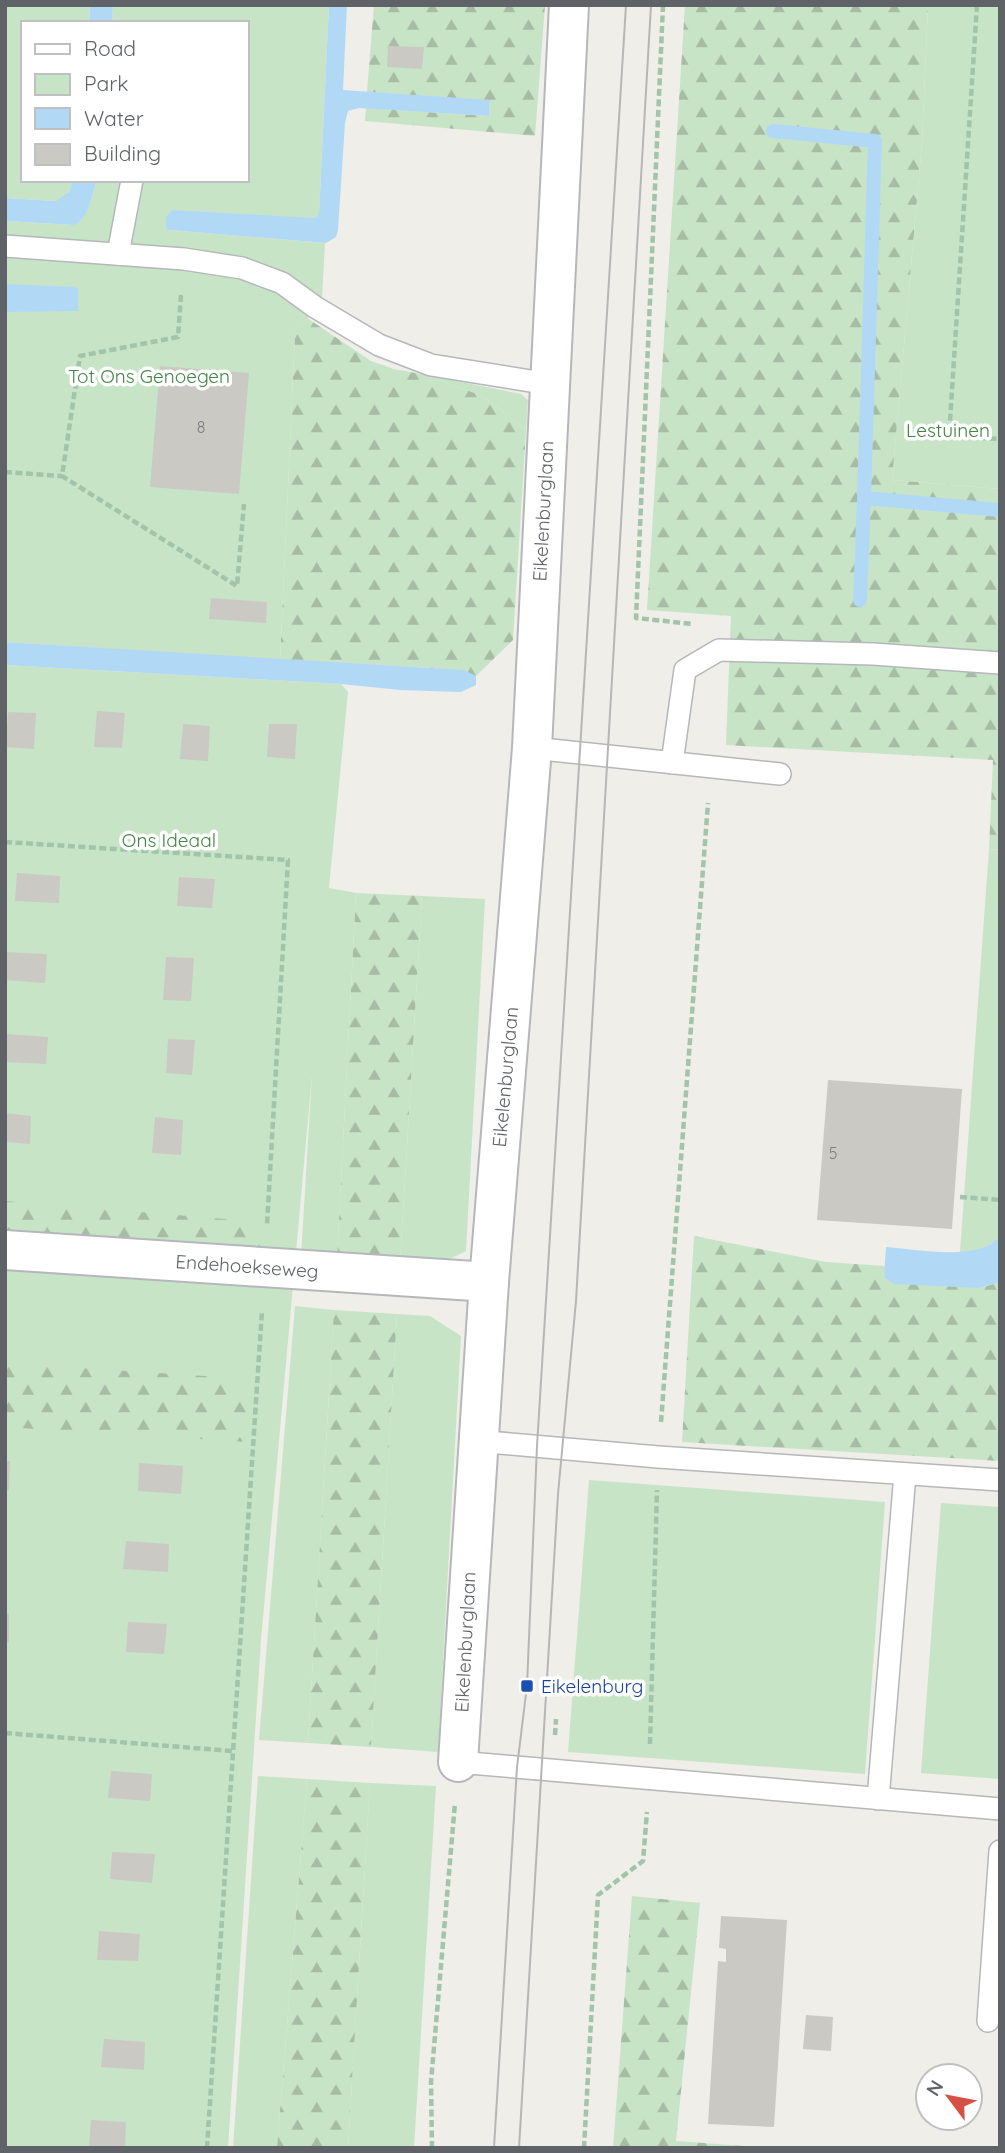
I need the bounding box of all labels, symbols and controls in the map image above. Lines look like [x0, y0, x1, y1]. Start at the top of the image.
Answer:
legend [21, 21, 248, 182]
text: Road [84, 35, 136, 61]
text: Park [84, 70, 128, 96]
text: Water [84, 105, 144, 131]
text: Building [84, 140, 161, 166]
park label: Tot Ons Genoegen [68, 364, 230, 388]
house number: 8 [197, 417, 205, 437]
park label: Lestuinen [906, 418, 990, 442]
street label: Eikelenburglaan [527, 440, 559, 582]
park label: Ons Ideaal [122, 828, 216, 852]
street label: Eikelenburglaan [487, 1006, 523, 1148]
house number: 5 [829, 1143, 837, 1163]
street label: Endehoekseweg [175, 1249, 319, 1283]
street label: Eikelenburglaan [449, 1571, 481, 1713]
place label: Eikelenburg [541, 1674, 643, 1698]
marker: Eikelenburg [519, 1678, 535, 1694]
north arrow [914, 2062, 984, 2132]
text: N [921, 2076, 948, 2100]

